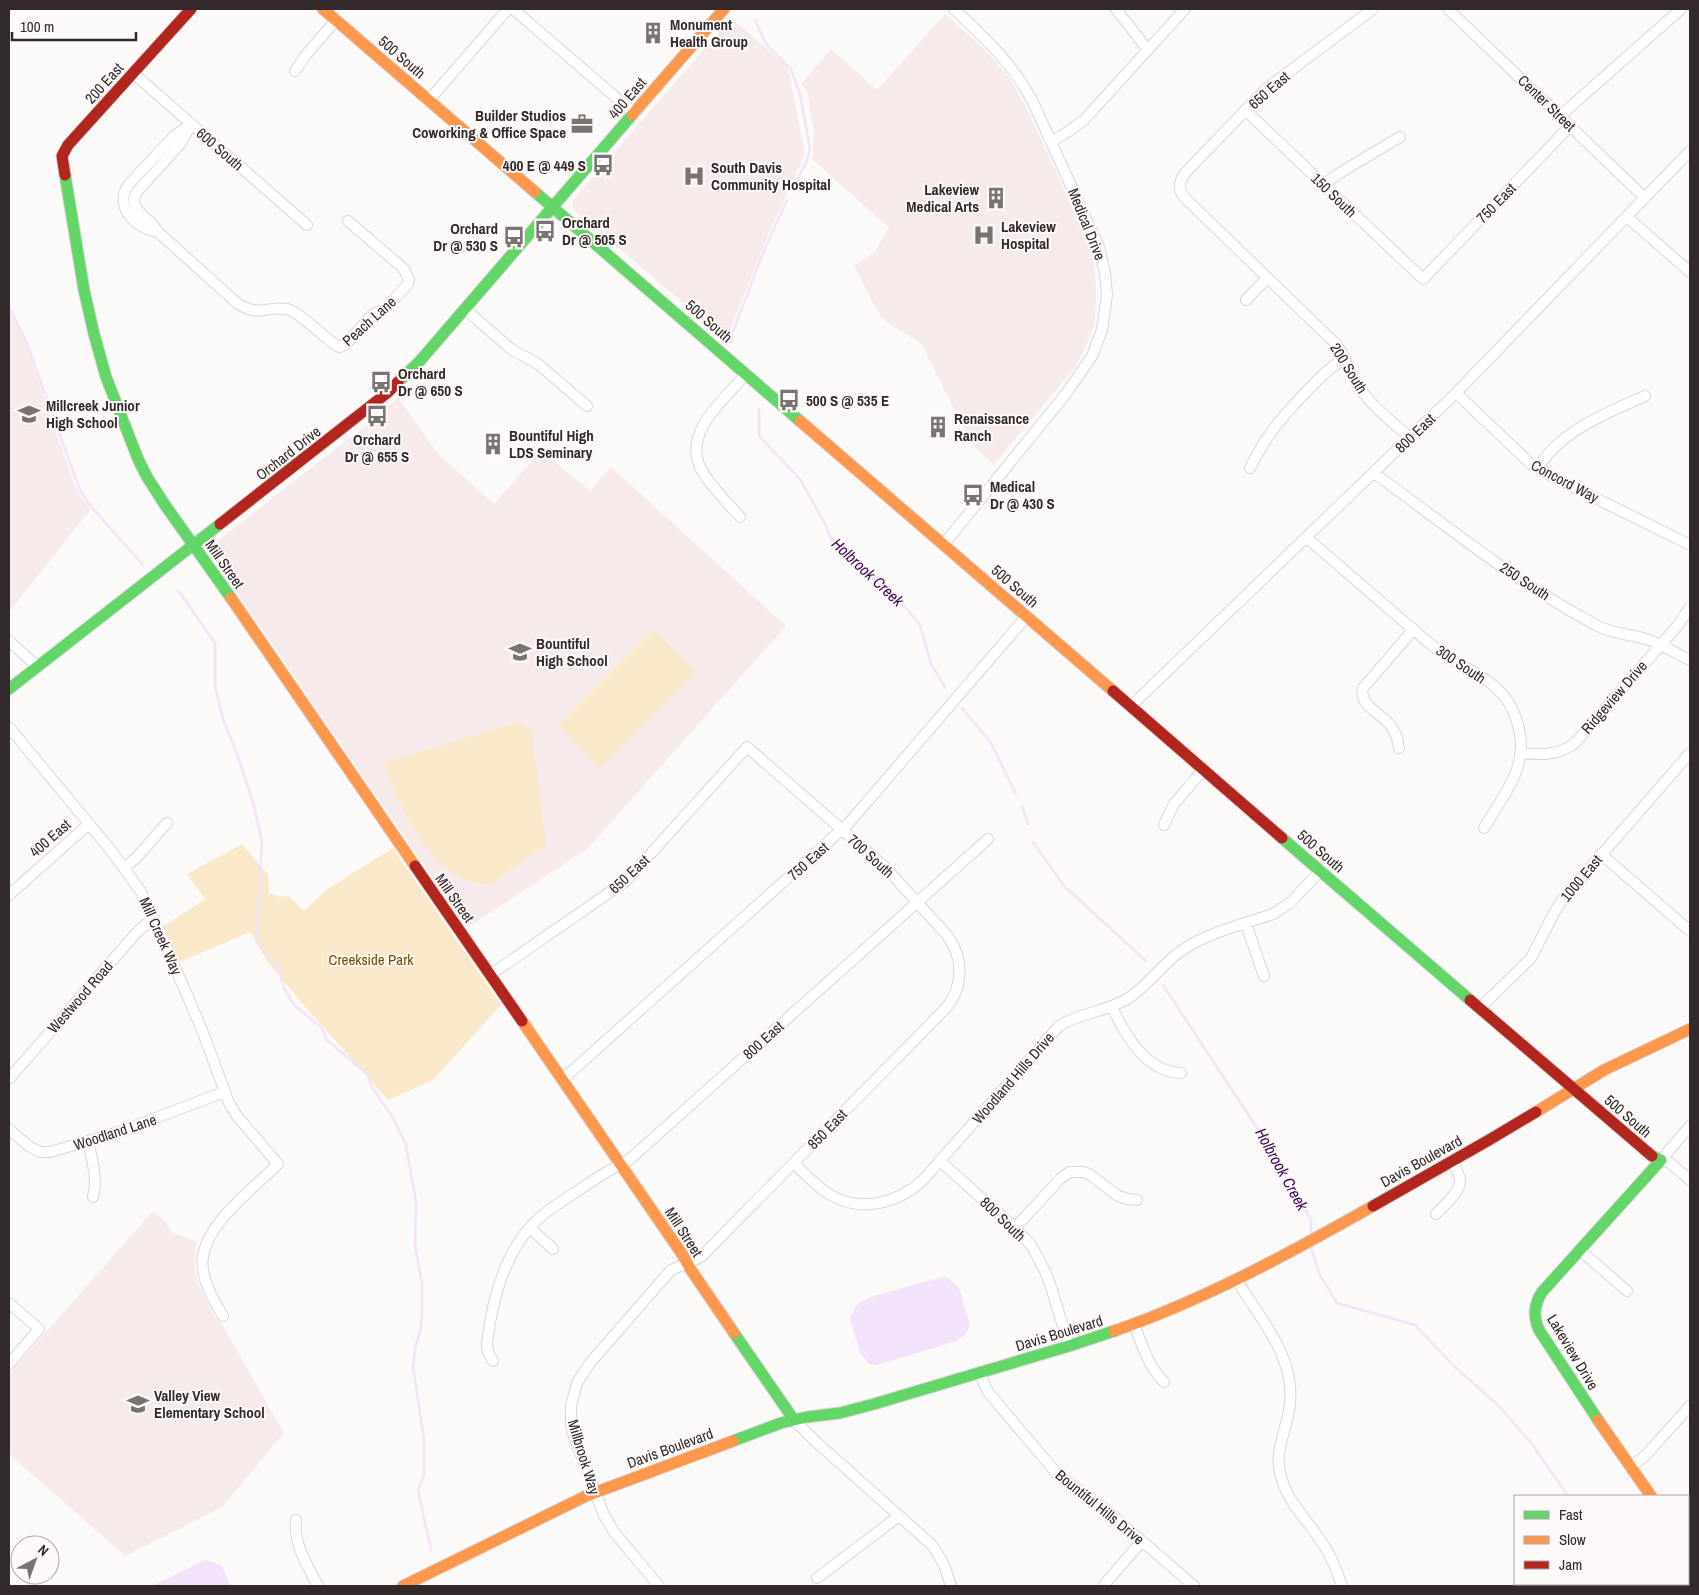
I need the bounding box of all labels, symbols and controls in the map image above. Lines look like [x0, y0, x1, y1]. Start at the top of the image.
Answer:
scale bar [12, 10, 136, 42]
place label: Monument Health Group [670, 14, 748, 52]
text: 100 m [20, 16, 54, 37]
building icon: Monument Health Group [640, 20, 666, 46]
street label: 500 South [374, 31, 430, 83]
street label: 200 East [80, 58, 128, 108]
street label: 650 East [1244, 66, 1295, 114]
street label: Center Street [1513, 70, 1581, 136]
street label: 400 East [603, 72, 651, 123]
place label: Builder Studios Coworking & Office Space [412, 105, 566, 143]
office icon: Builder Studios Coworking & Office Space [569, 111, 595, 137]
street label: 600 South [192, 123, 248, 175]
bus stop icon: 400 E @ 449 S [590, 152, 616, 178]
place label: 400 E @ 449 S [503, 155, 586, 176]
place label: South Davis Community Hospital [711, 157, 831, 195]
hospital icon: South Davis Community Hospital [681, 163, 707, 189]
street label: 150 South [1307, 168, 1361, 222]
street label: 750 East [1472, 178, 1521, 228]
place label: Lakeview Medical Arts [906, 179, 979, 217]
building icon: Lakeview Medical Arts [983, 185, 1009, 211]
street label: Medical Drive [1063, 185, 1111, 263]
place label: Orchard Dr @ 505 S [562, 212, 627, 250]
place label: Lakeview Hospital [1001, 216, 1056, 254]
place label: Orchard Dr @ 530 S [433, 218, 498, 256]
bus stop icon: Orchard Dr @ 505 S [532, 218, 558, 244]
hospital icon: Lakeview Hospital [971, 222, 997, 248]
bus stop icon: Orchard Dr @ 530 S [501, 224, 527, 250]
street label: Peach Lane [338, 291, 401, 351]
street label: 500 South [681, 295, 737, 347]
street label: 200 South [1325, 339, 1373, 397]
place label: Orchard Dr @ 650 S [398, 363, 463, 401]
bus stop icon: Orchard Dr @ 650 S [368, 369, 394, 395]
bus stop icon: 500 S @ 535 E [776, 387, 802, 413]
place label: 500 S @ 535 E [806, 390, 889, 411]
place label: Millcreek Junior High School [46, 395, 140, 433]
school or university icon: Millcreek Junior High School [16, 401, 42, 427]
bus stop icon: Orchard Dr @ 655 S [364, 403, 390, 429]
place label: Renaissance Ranch [954, 408, 1029, 446]
street label: 800 East [1390, 408, 1440, 457]
building icon: Renaissance Ranch [925, 414, 951, 440]
street label: Orchard Drive [251, 421, 325, 485]
place label: Bountiful High LDS Seminary [509, 425, 594, 463]
place label: Orchard Dr @ 655 S [345, 429, 409, 467]
building icon: Bountiful High LDS Seminary [480, 431, 506, 457]
street label: Concord Way [1527, 454, 1603, 508]
place label: Medical Dr @ 430 S [990, 476, 1055, 514]
bus stop icon: Medical Dr @ 430 S [960, 482, 986, 508]
water label: Holbrook Creek [827, 533, 909, 611]
street label: Mill Street [201, 535, 250, 593]
street label: 250 South [1496, 557, 1554, 605]
street label: 500 South [987, 560, 1043, 612]
place label: Bountiful High School [536, 633, 608, 671]
school or university icon: Bountiful High School [507, 639, 533, 665]
street label: 300 South [1432, 640, 1490, 688]
street label: Ridgeview Drive [1576, 656, 1652, 738]
street label: 400 East [25, 814, 76, 862]
street label: 500 South [1293, 825, 1349, 877]
street label: 700 South [843, 829, 899, 883]
street label: 750 East [783, 837, 833, 885]
street label: 650 East [604, 849, 654, 898]
street label: 1000 East [1555, 850, 1607, 906]
street label: Mill Street [431, 869, 480, 927]
street label: Mill Creek Way [135, 894, 188, 979]
park label: Creekside Park [329, 949, 414, 970]
street label: Westwood Road [43, 956, 117, 1038]
street label: 800 East [738, 1016, 788, 1064]
street label: Woodland Hills Drive [967, 1027, 1059, 1128]
street label: 500 South [1600, 1090, 1656, 1142]
street label: 850 East [803, 1104, 852, 1154]
street label: Woodland Lane [71, 1109, 159, 1155]
water label: Holbrook Creek [1250, 1124, 1314, 1215]
street label: Davis Boulevard [1376, 1130, 1466, 1192]
street label: 800 South [976, 1192, 1030, 1246]
street label: Mill Street [660, 1203, 708, 1261]
street label: Davis Boulevard [1013, 1310, 1105, 1356]
street label: Lakeview Drive [1542, 1310, 1604, 1394]
place label: Valley View Elementary School [154, 1385, 265, 1423]
school or university icon: Valley View Elementary School [125, 1391, 151, 1417]
street label: Millbrook Way [563, 1417, 606, 1498]
street label: Davis Boulevard [624, 1423, 716, 1473]
street label: Bountiful Hills Drive [1051, 1465, 1149, 1549]
legend [1514, 1495, 1689, 1585]
text: Fast [1559, 1504, 1583, 1525]
text: Slow [1559, 1529, 1586, 1550]
north arrow [10, 1535, 60, 1585]
text: N [34, 1541, 53, 1560]
text: Jam [1559, 1554, 1582, 1575]

